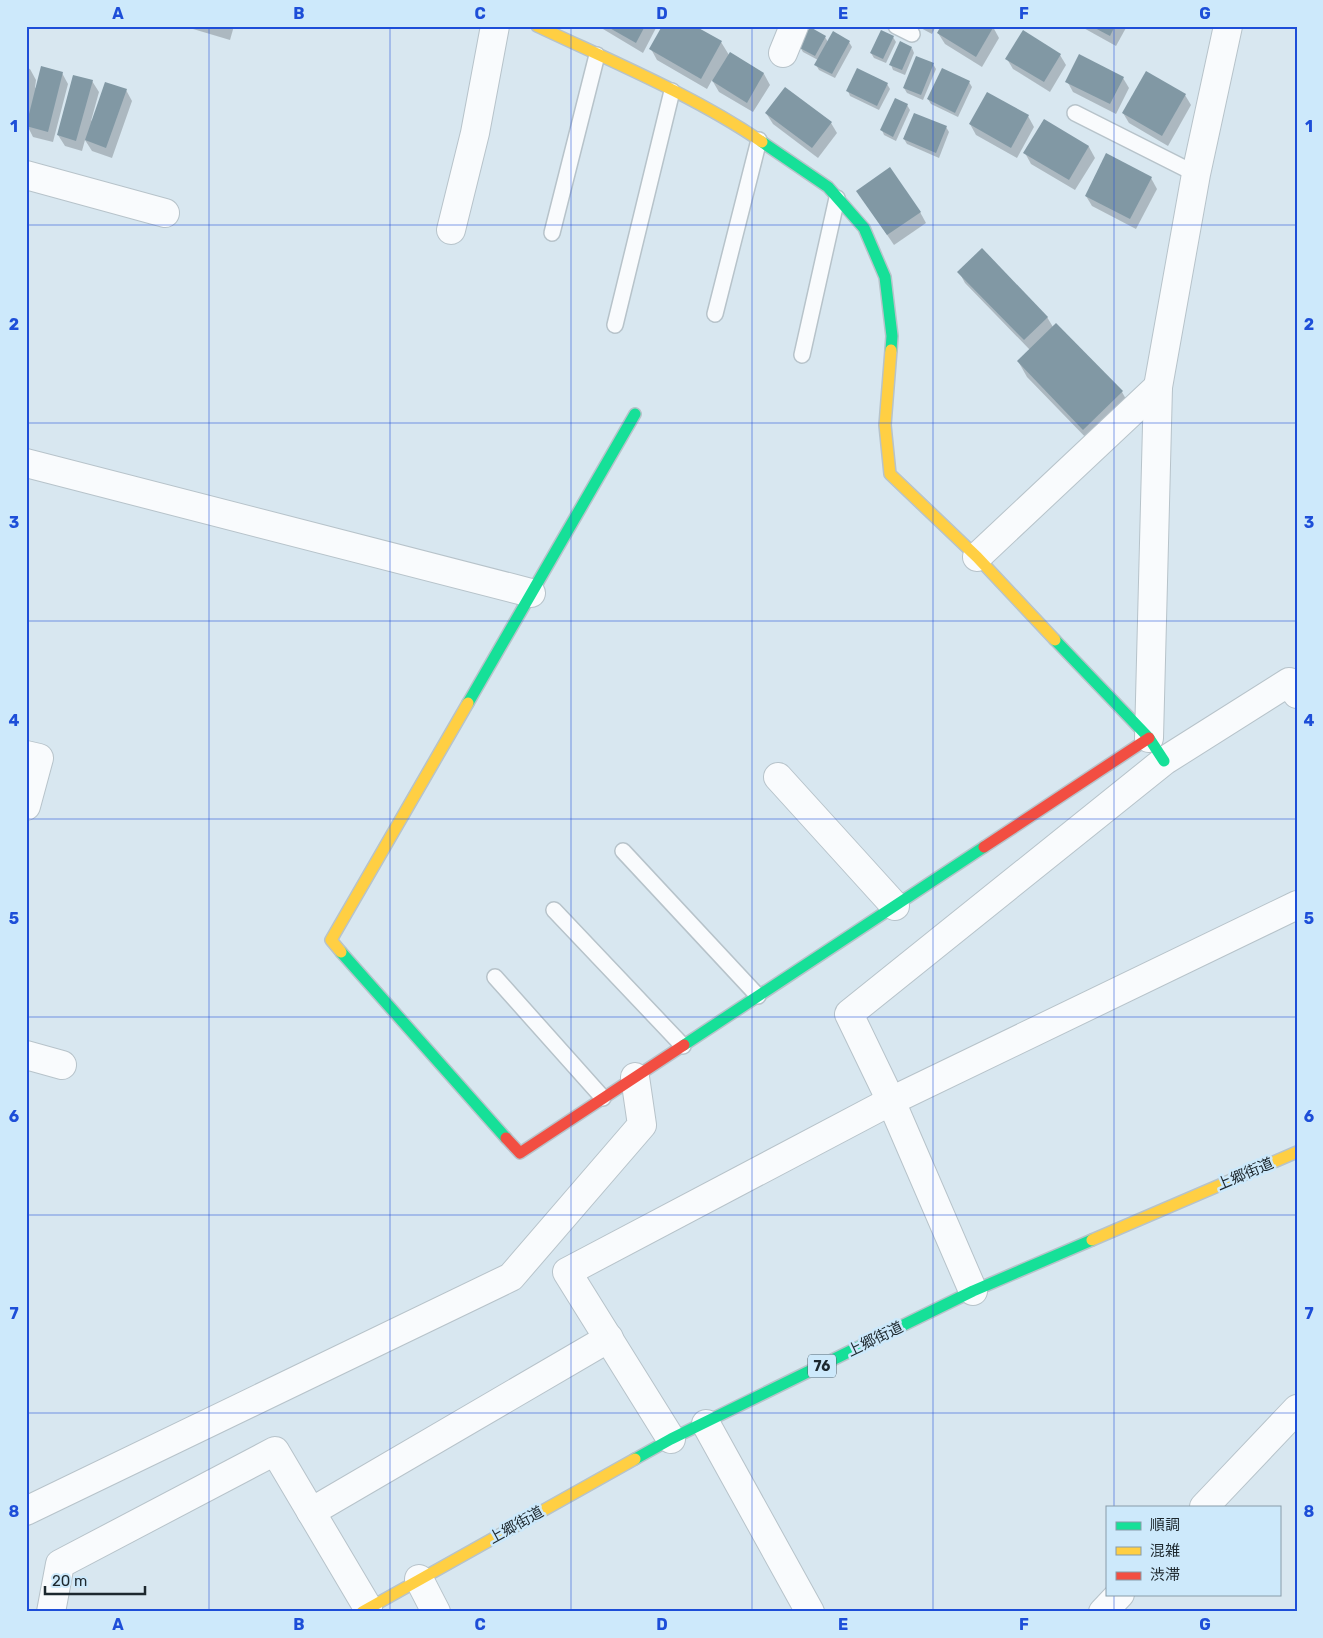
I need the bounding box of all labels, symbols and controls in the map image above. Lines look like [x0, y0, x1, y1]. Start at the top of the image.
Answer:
text: A [112, 4, 124, 23]
text: B [293, 4, 305, 23]
text: C [474, 4, 486, 23]
text: D [656, 4, 668, 23]
text: E [838, 4, 848, 23]
text: F [1019, 4, 1029, 23]
text: G [1199, 4, 1211, 23]
text: 1 [10, 117, 18, 136]
text: 1 [1305, 117, 1313, 136]
text: 2 [9, 315, 19, 334]
text: 2 [1304, 315, 1314, 334]
text: 3 [9, 513, 19, 532]
text: 3 [1304, 513, 1314, 532]
text: 4 [9, 711, 20, 730]
text: 4 [1304, 711, 1315, 730]
text: 5 [9, 909, 19, 928]
text: 5 [1304, 909, 1314, 928]
text: 6 [9, 1107, 19, 1126]
text: 6 [1304, 1107, 1314, 1126]
street label: 上郷街道 [1214, 1154, 1276, 1194]
text: 7 [9, 1304, 19, 1323]
text: 7 [1304, 1304, 1314, 1323]
street label: 上郷街道 [844, 1318, 906, 1360]
road number: 76 [808, 1354, 836, 1378]
text: 8 [9, 1502, 20, 1521]
text: 8 [1304, 1502, 1315, 1521]
street label: 上郷街道 [485, 1503, 547, 1547]
legend [1106, 1506, 1280, 1596]
text: 順調 [1150, 1516, 1180, 1534]
text: 混雑 [1150, 1542, 1180, 1560]
scale bar [45, 1563, 145, 1595]
text: 渋滞 [1150, 1566, 1180, 1584]
text: 20 m [52, 1572, 87, 1590]
text: A [112, 1615, 124, 1634]
text: B [293, 1615, 305, 1634]
text: C [474, 1615, 486, 1634]
text: D [656, 1615, 668, 1634]
text: E [838, 1615, 848, 1634]
text: F [1019, 1615, 1029, 1634]
text: G [1199, 1615, 1211, 1634]

